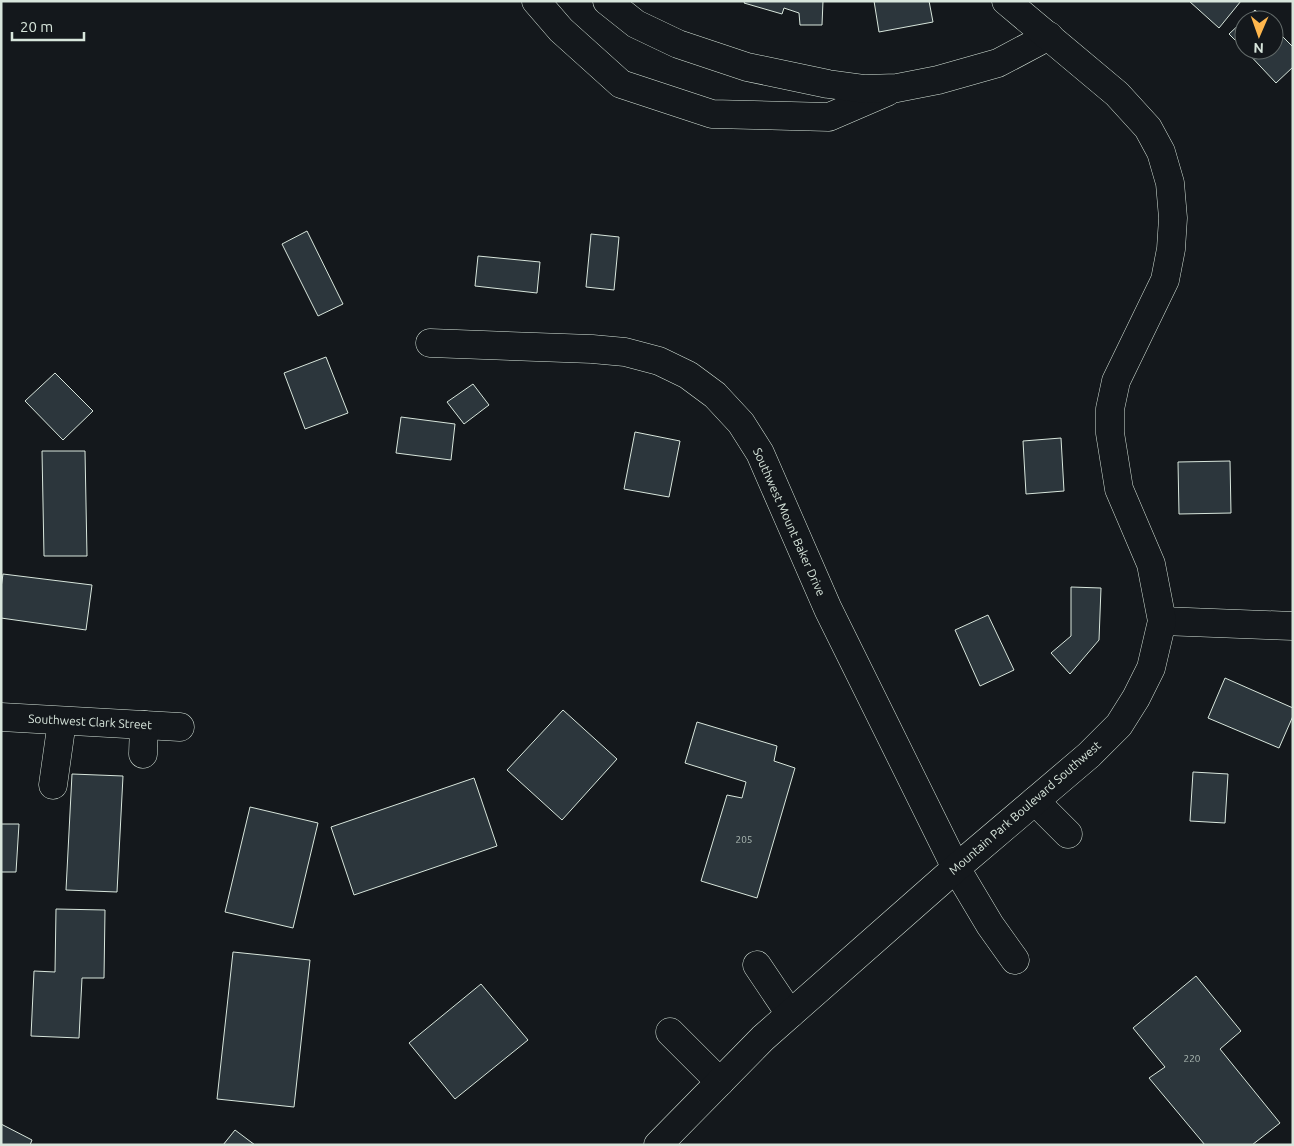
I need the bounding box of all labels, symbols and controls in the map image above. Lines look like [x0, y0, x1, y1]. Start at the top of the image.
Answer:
scale bar [12, 10, 85, 42]
north arrow [1234, 10, 1284, 60]
text: 20 m [20, 18, 53, 35]
text: N [1253, 40, 1264, 56]
street label: Southwest Mount Baker Drive [751, 446, 828, 598]
street label: Southwest Clark Street [28, 712, 152, 731]
street label: Mountain Park Boulevard Southwest [946, 738, 1103, 877]
house number: 205 [736, 834, 752, 845]
house number: 220 [1184, 1053, 1201, 1064]

